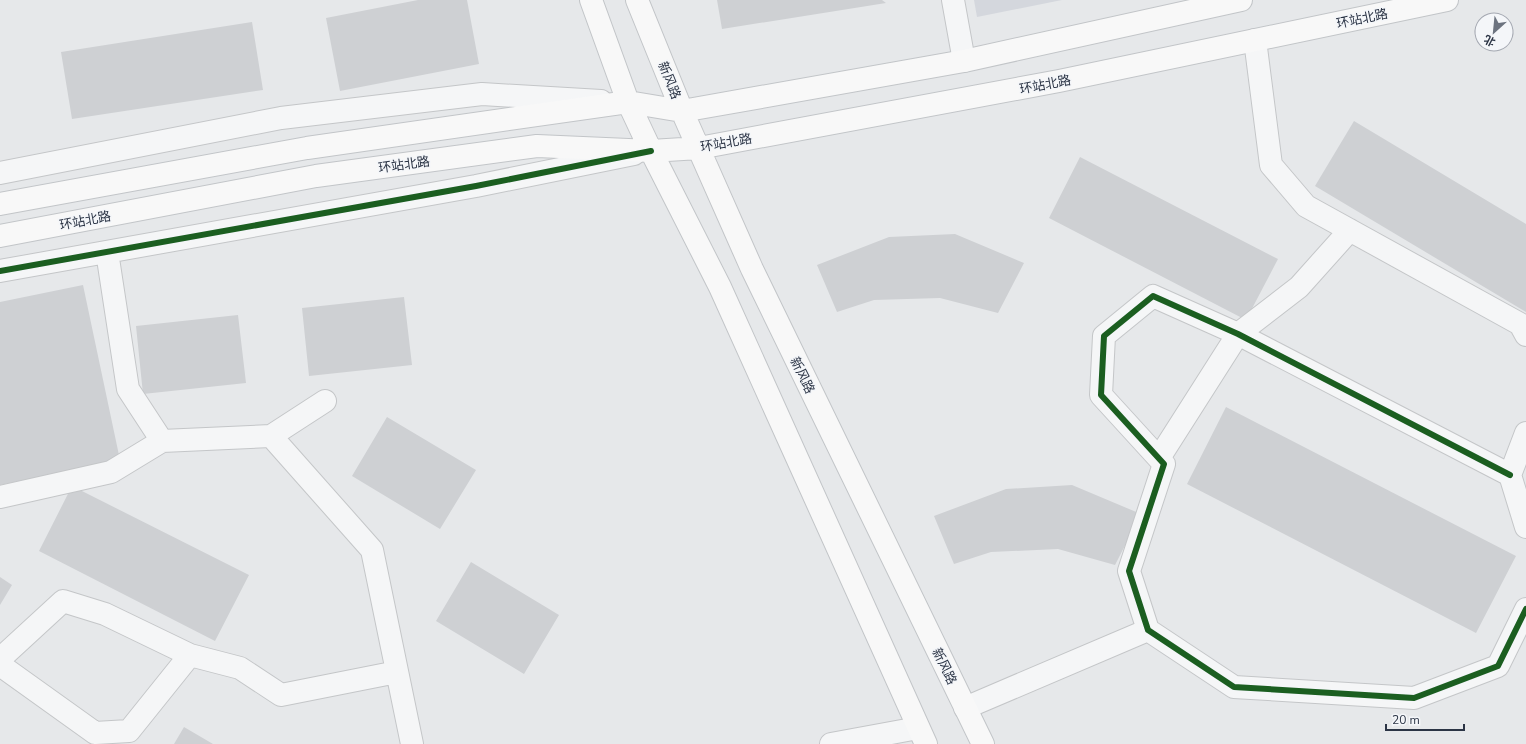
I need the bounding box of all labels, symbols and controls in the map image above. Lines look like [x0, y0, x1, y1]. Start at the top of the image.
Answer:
street label: 环站北路 [1335, 5, 1390, 33]
north arrow [1474, 12, 1514, 52]
text: 北 [1481, 31, 1498, 50]
street label: 新风路 [653, 59, 685, 102]
street label: 环站北路 [1018, 71, 1072, 99]
street label: 环站北路 [699, 130, 753, 156]
street label: 环站北路 [377, 152, 431, 178]
street label: 环站北路 [58, 207, 112, 235]
street label: 新风路 [785, 354, 819, 397]
street label: 新风路 [927, 645, 961, 688]
scale bar [1386, 706, 1464, 732]
text: 20 m [1392, 712, 1420, 728]

